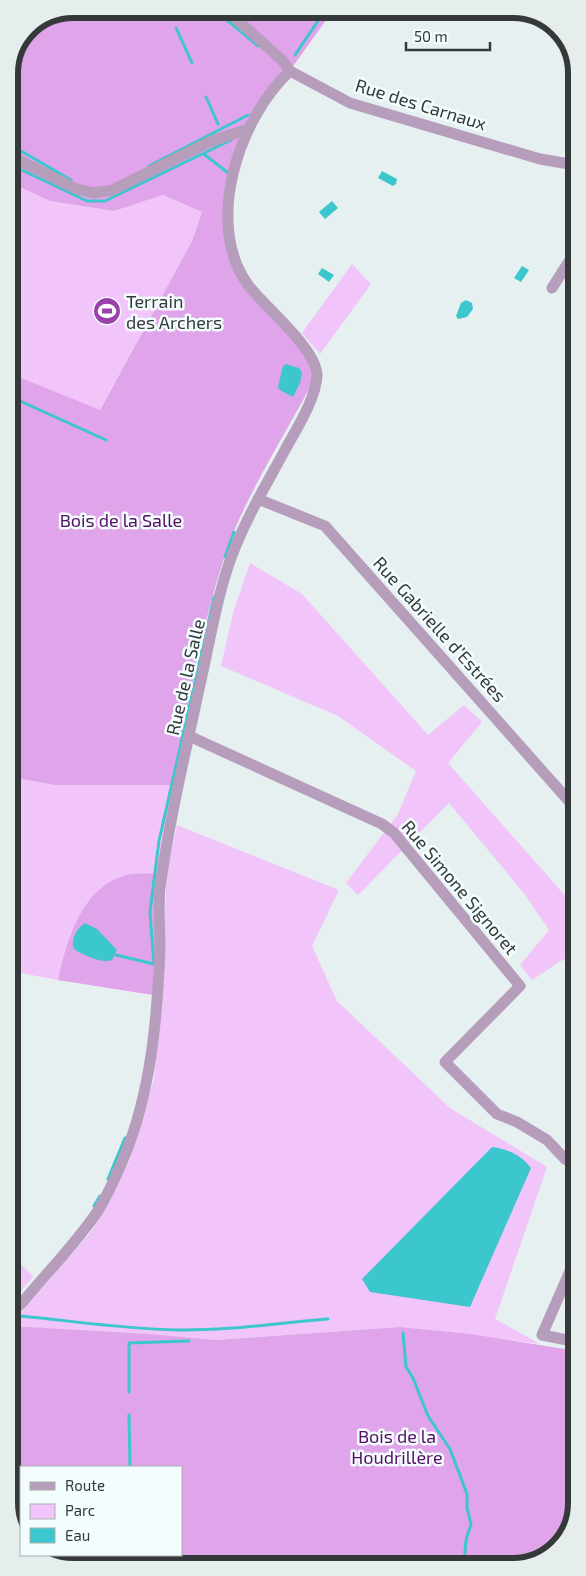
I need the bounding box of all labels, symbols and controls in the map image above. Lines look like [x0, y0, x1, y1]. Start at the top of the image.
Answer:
scale bar [406, 20, 490, 52]
text: 50 m [414, 27, 448, 45]
street label: Rue des Carnaux [353, 74, 490, 134]
place label: Terrain des Archers [126, 290, 222, 333]
sports icon: Terrain des Archers [92, 296, 122, 326]
park label: Bois de la Salle [60, 509, 182, 531]
street label: Rue Gabrielle d’Estrées [369, 552, 511, 706]
street label: Rue de la Salle [161, 617, 209, 737]
street label: Rue Simone Signoret [397, 815, 523, 959]
park label: Bois de la Houdrillère [351, 1425, 443, 1468]
legend [20, 1466, 182, 1556]
text: Route [65, 1476, 105, 1494]
text: Parc [65, 1501, 95, 1519]
text: Eau [65, 1526, 90, 1544]

